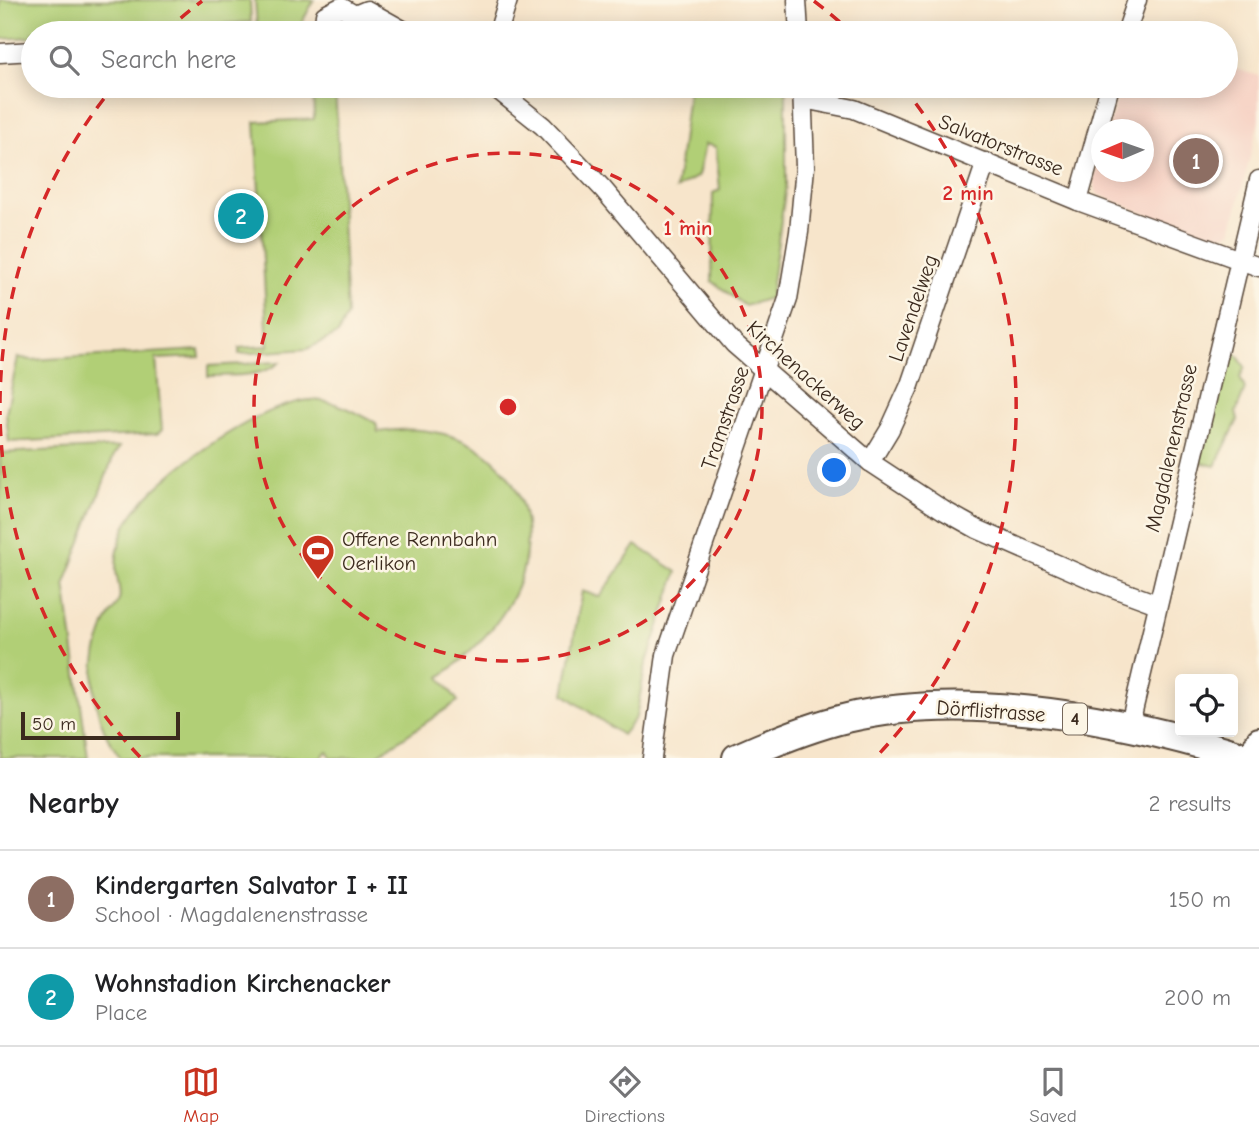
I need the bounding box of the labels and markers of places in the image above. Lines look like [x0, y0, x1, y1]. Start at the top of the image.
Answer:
pin: 1 [1173, 135, 1219, 187]
pin: 2 [218, 190, 264, 242]
centre of rings [496, 395, 520, 419]
place label: Offene Rennbahn Oerlikon [342, 527, 497, 575]
sports icon: Offene Rennbahn Oerlikon [299, 532, 337, 581]

